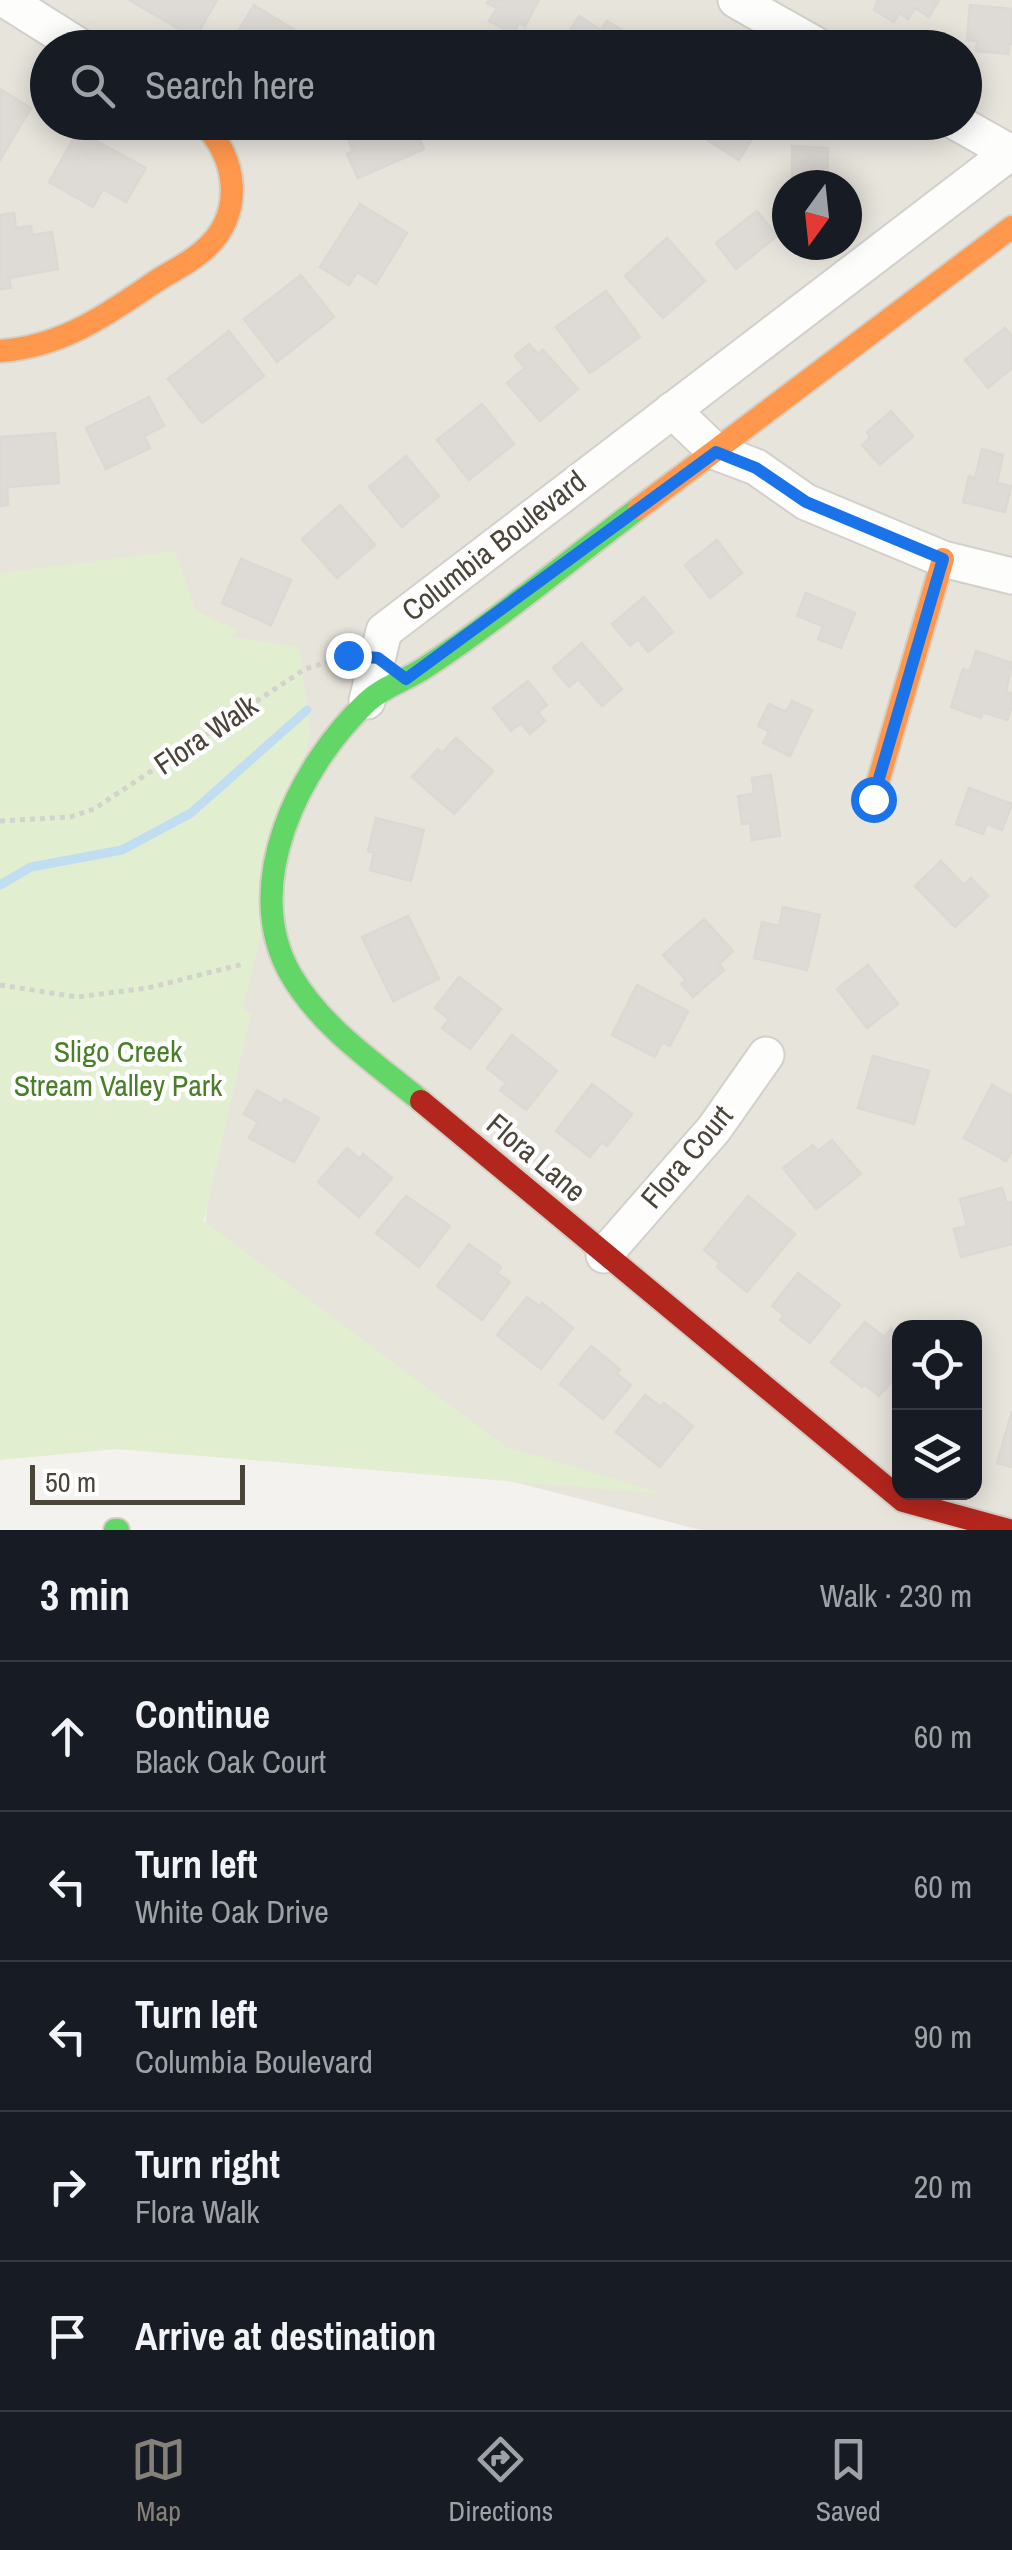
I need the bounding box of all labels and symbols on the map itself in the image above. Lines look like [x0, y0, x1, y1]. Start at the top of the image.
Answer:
north arrow [772, 170, 862, 260]
street label: Columbia Boulevard [393, 461, 594, 630]
route end [326, 633, 372, 679]
street label: Flora Walk [146, 685, 266, 783]
route start [851, 777, 897, 823]
park label: Sligo Creek Stream Valley Park [14, 1031, 223, 1105]
street label: Flora Court [631, 1096, 741, 1216]
street label: Flora Lane [479, 1104, 595, 1210]
scale bar [30, 1460, 245, 1504]

